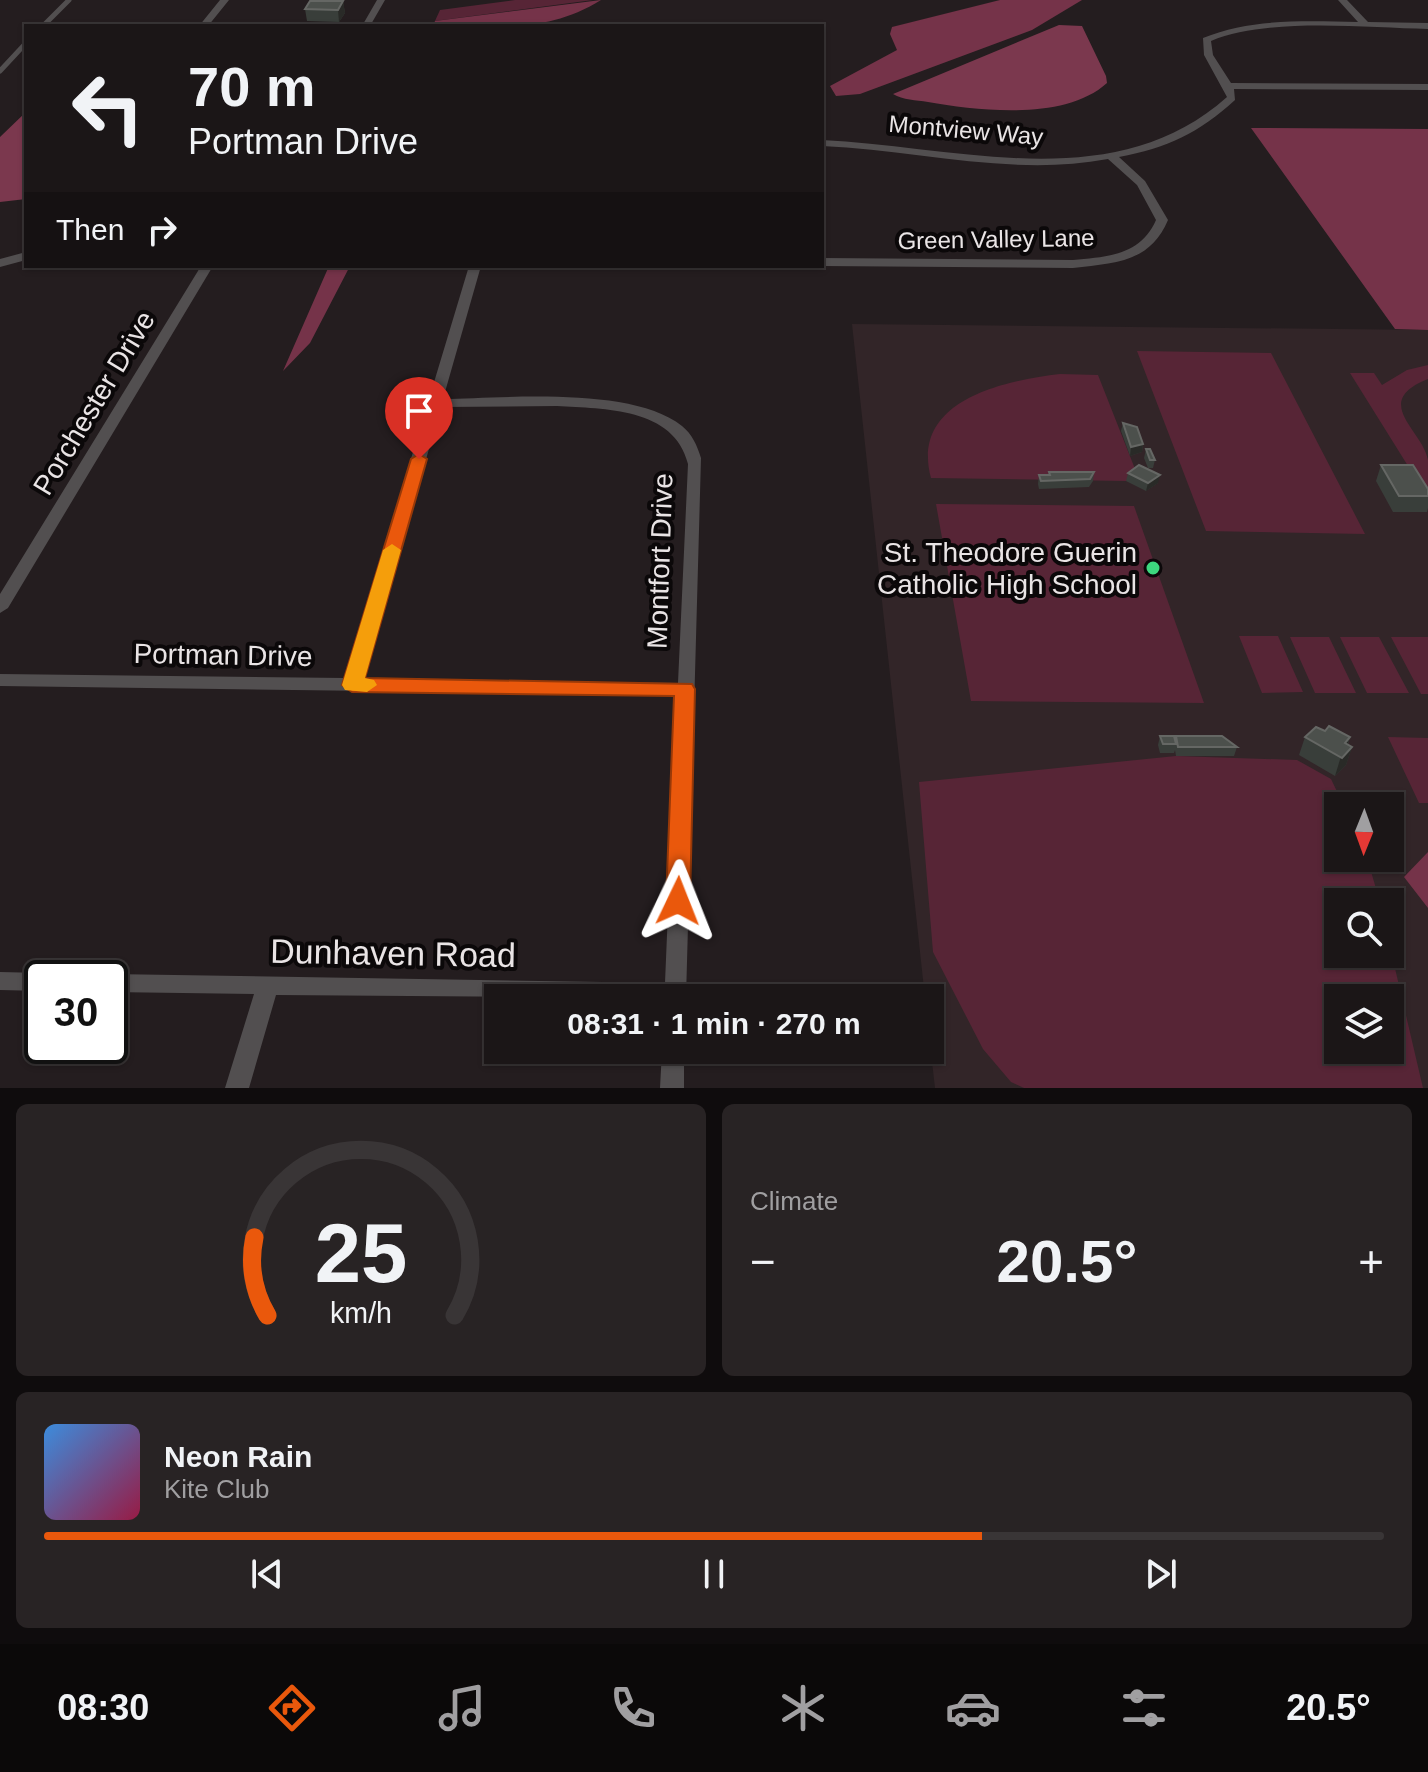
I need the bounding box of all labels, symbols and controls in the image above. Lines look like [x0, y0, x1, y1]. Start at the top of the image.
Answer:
text: 70 m [188, 55, 316, 118]
icon: left [56, 56, 160, 160]
street label: Montview Way [888, 110, 1044, 150]
text: Portman Drive [188, 121, 418, 162]
icon: right [140, 208, 184, 252]
text: Then [56, 213, 124, 246]
street label: Green Valley Lane [897, 224, 1095, 254]
street label: Porchester Drive [27, 306, 161, 500]
pin [385, 377, 453, 459]
icon: arrive [397, 389, 441, 433]
street label: Montfort Drive [641, 473, 679, 649]
place label: St. Theodore Guerin Catholic High School [877, 537, 1137, 600]
marker: St. Theodore Guerin Catholic High School [1144, 559, 1162, 577]
street label: Portman Drive [133, 638, 313, 672]
north arrow [1324, 792, 1404, 872]
map controls [1324, 792, 1404, 1064]
position arrow [636, 859, 720, 943]
button: search [1324, 888, 1404, 968]
street label: Dunhaven Road [270, 932, 516, 974]
speed limit sign: 30 [24, 960, 128, 1064]
button: layers [1324, 984, 1404, 1064]
text: 08:31 · 1 min · 270 m [567, 1007, 861, 1040]
text: Climate [750, 1186, 838, 1216]
text: 25 [315, 1207, 407, 1300]
text: 20.5° [997, 1228, 1137, 1295]
text: − [750, 1237, 776, 1286]
text: + [1358, 1237, 1384, 1286]
text: km/h [330, 1297, 392, 1329]
text: Neon Rain [164, 1440, 312, 1473]
text: Kite Club [164, 1474, 270, 1504]
icon: previous [245, 1552, 289, 1596]
icon: pause [692, 1552, 736, 1596]
icon: next [1139, 1552, 1183, 1596]
icon: directions [264, 1680, 320, 1736]
icon: music [434, 1680, 490, 1736]
icon: phone [605, 1680, 661, 1736]
icon: climate [775, 1680, 831, 1736]
icon: car [945, 1680, 1001, 1736]
icon: filters [1116, 1680, 1172, 1736]
text: 08:30 [57, 1687, 149, 1728]
text: 20.5° [1286, 1687, 1371, 1728]

